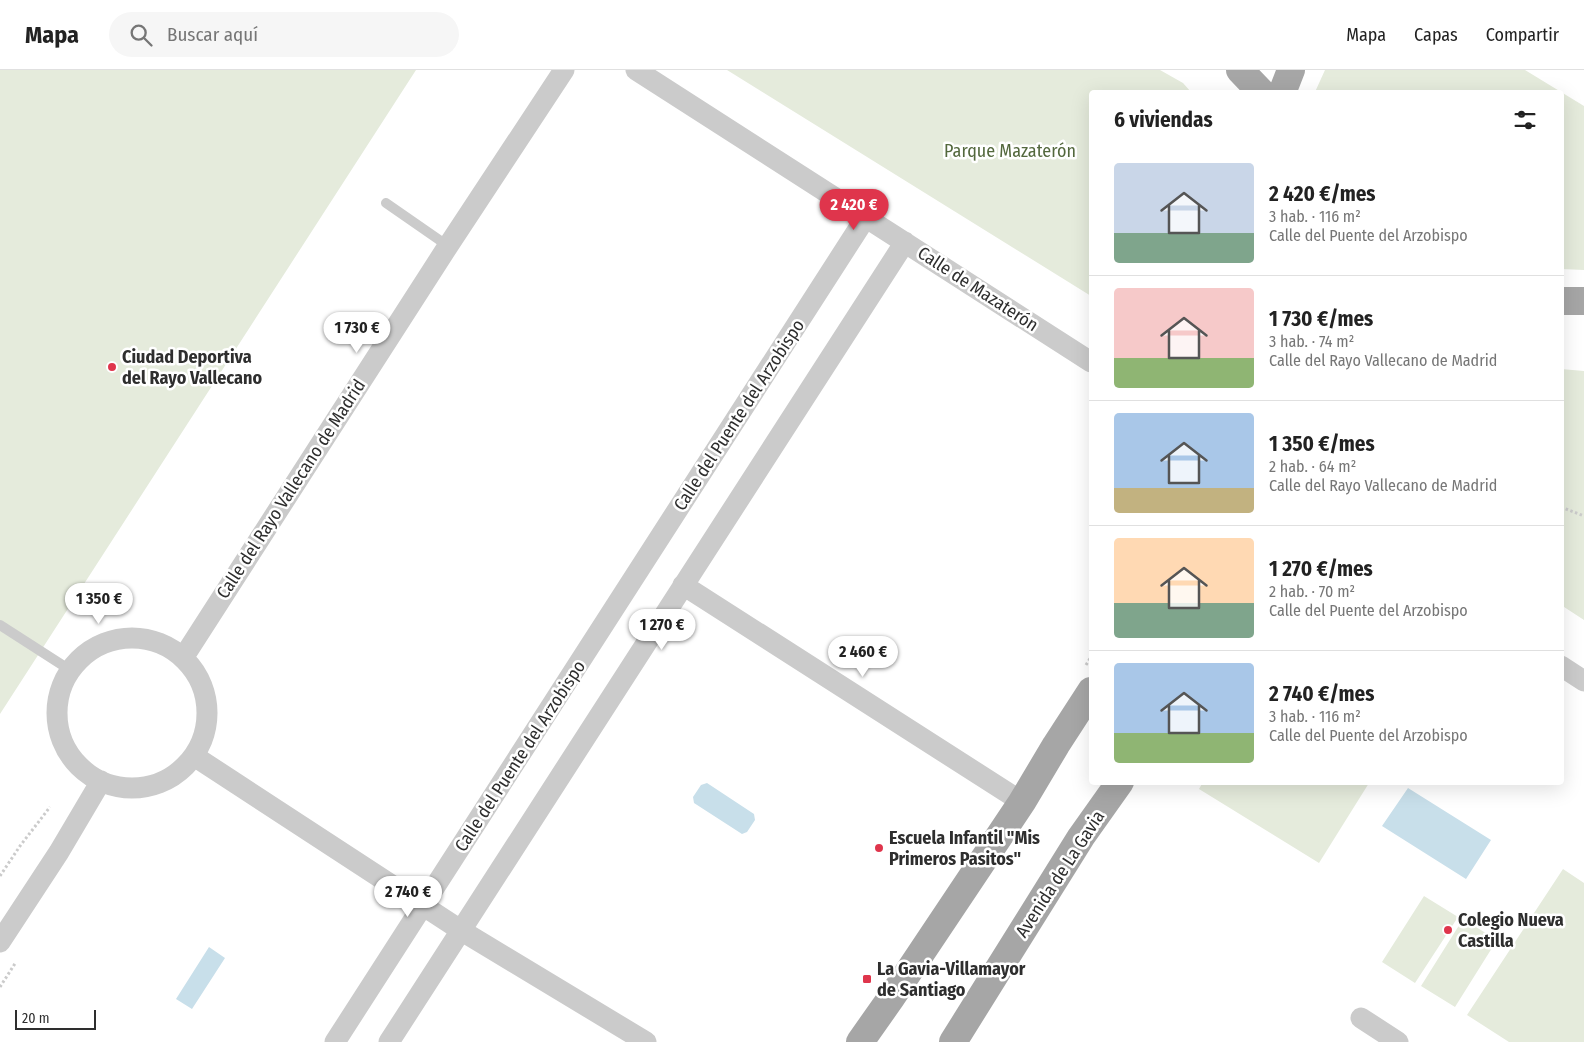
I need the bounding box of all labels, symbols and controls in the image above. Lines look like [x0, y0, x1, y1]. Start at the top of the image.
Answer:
search box [109, 12, 459, 57]
text: Mapa [25, 21, 79, 49]
icon: search [127, 21, 155, 49]
text: Buscar aquí [167, 23, 258, 46]
text: Mapa [1346, 24, 1386, 46]
text: Capas [1414, 24, 1458, 46]
text: Compartir [1486, 24, 1559, 46]
icon: filters [1511, 106, 1539, 134]
text: 6 viviendas [1114, 107, 1213, 133]
park label: Parque Mazaterón [944, 140, 1076, 162]
text: 2 420 €/mes [1269, 181, 1376, 207]
icon: home [1154, 183, 1214, 243]
pin: 2 420 € [808, 189, 900, 231]
text: 2 420 € [831, 195, 877, 214]
text: 3 hab. · 116 m² [1269, 207, 1361, 226]
text: Calle del Puente del Arzobispo [1269, 226, 1468, 245]
street label: Calle de Mazaterón [914, 242, 1042, 336]
text: 1 730 €/mes [1269, 306, 1373, 332]
icon: home [1154, 308, 1214, 368]
pin: 1 730 € [311, 312, 403, 354]
street label: Calle del Puente del Arzobispo [669, 315, 809, 515]
text: 1 730 € [334, 318, 380, 337]
text: 3 hab. · 74 m² [1269, 332, 1354, 351]
place label: Ciudad Deportiva del Rayo Vallecano [122, 346, 262, 389]
text: Calle del Rayo Vallecano de Madrid [1269, 351, 1497, 370]
marker: Ciudad Deportiva del Rayo Vallecano [106, 361, 118, 373]
street label: Calle del Rayo Vallecano de Madrid [212, 375, 370, 603]
text: 1 350 €/mes [1269, 431, 1375, 457]
icon: home [1154, 433, 1214, 493]
text: 2 hab. · 64 m² [1269, 457, 1356, 476]
text: Calle del Rayo Vallecano de Madrid [1269, 476, 1497, 495]
text: 1 270 €/mes [1269, 556, 1373, 582]
icon: home [1154, 558, 1214, 618]
pin: 1 350 € [53, 582, 145, 625]
text: 2 hab. · 70 m² [1269, 582, 1355, 601]
text: 1 350 € [76, 589, 122, 608]
text: Calle del Puente del Arzobispo [1269, 601, 1468, 620]
pin: 1 270 € [616, 608, 708, 651]
text: 1 270 € [640, 615, 684, 634]
pin: 2 460 € [817, 636, 909, 678]
text: 2 460 € [839, 642, 887, 661]
street label: Calle del Puente del Arzobispo [450, 656, 590, 856]
text: 2 740 €/mes [1269, 681, 1374, 707]
icon: home [1154, 683, 1214, 743]
text: 3 hab. · 116 m² [1269, 707, 1361, 726]
text: Calle del Puente del Arzobispo [1269, 726, 1468, 745]
street label: Avenida de La Gavia [1011, 806, 1109, 942]
place label: Escuela Infantil "Mis Primeros Pasitos" [889, 827, 1040, 870]
marker: Escuela Infantil "Mis Primeros Pasitos" [873, 842, 885, 854]
pin: 2 740 € [362, 876, 454, 918]
text: 2 740 € [385, 882, 431, 901]
place label: Colegio Nueva Castilla [1458, 909, 1564, 952]
marker: Colegio Nueva Castilla [1442, 924, 1454, 936]
place label: La Gavia-Villamayor de Santiago [877, 958, 1026, 1001]
marker: La Gavia-Villamayor de Santiago [861, 973, 873, 985]
scale bar [15, 1007, 96, 1030]
text: 20 m [22, 1010, 50, 1027]

